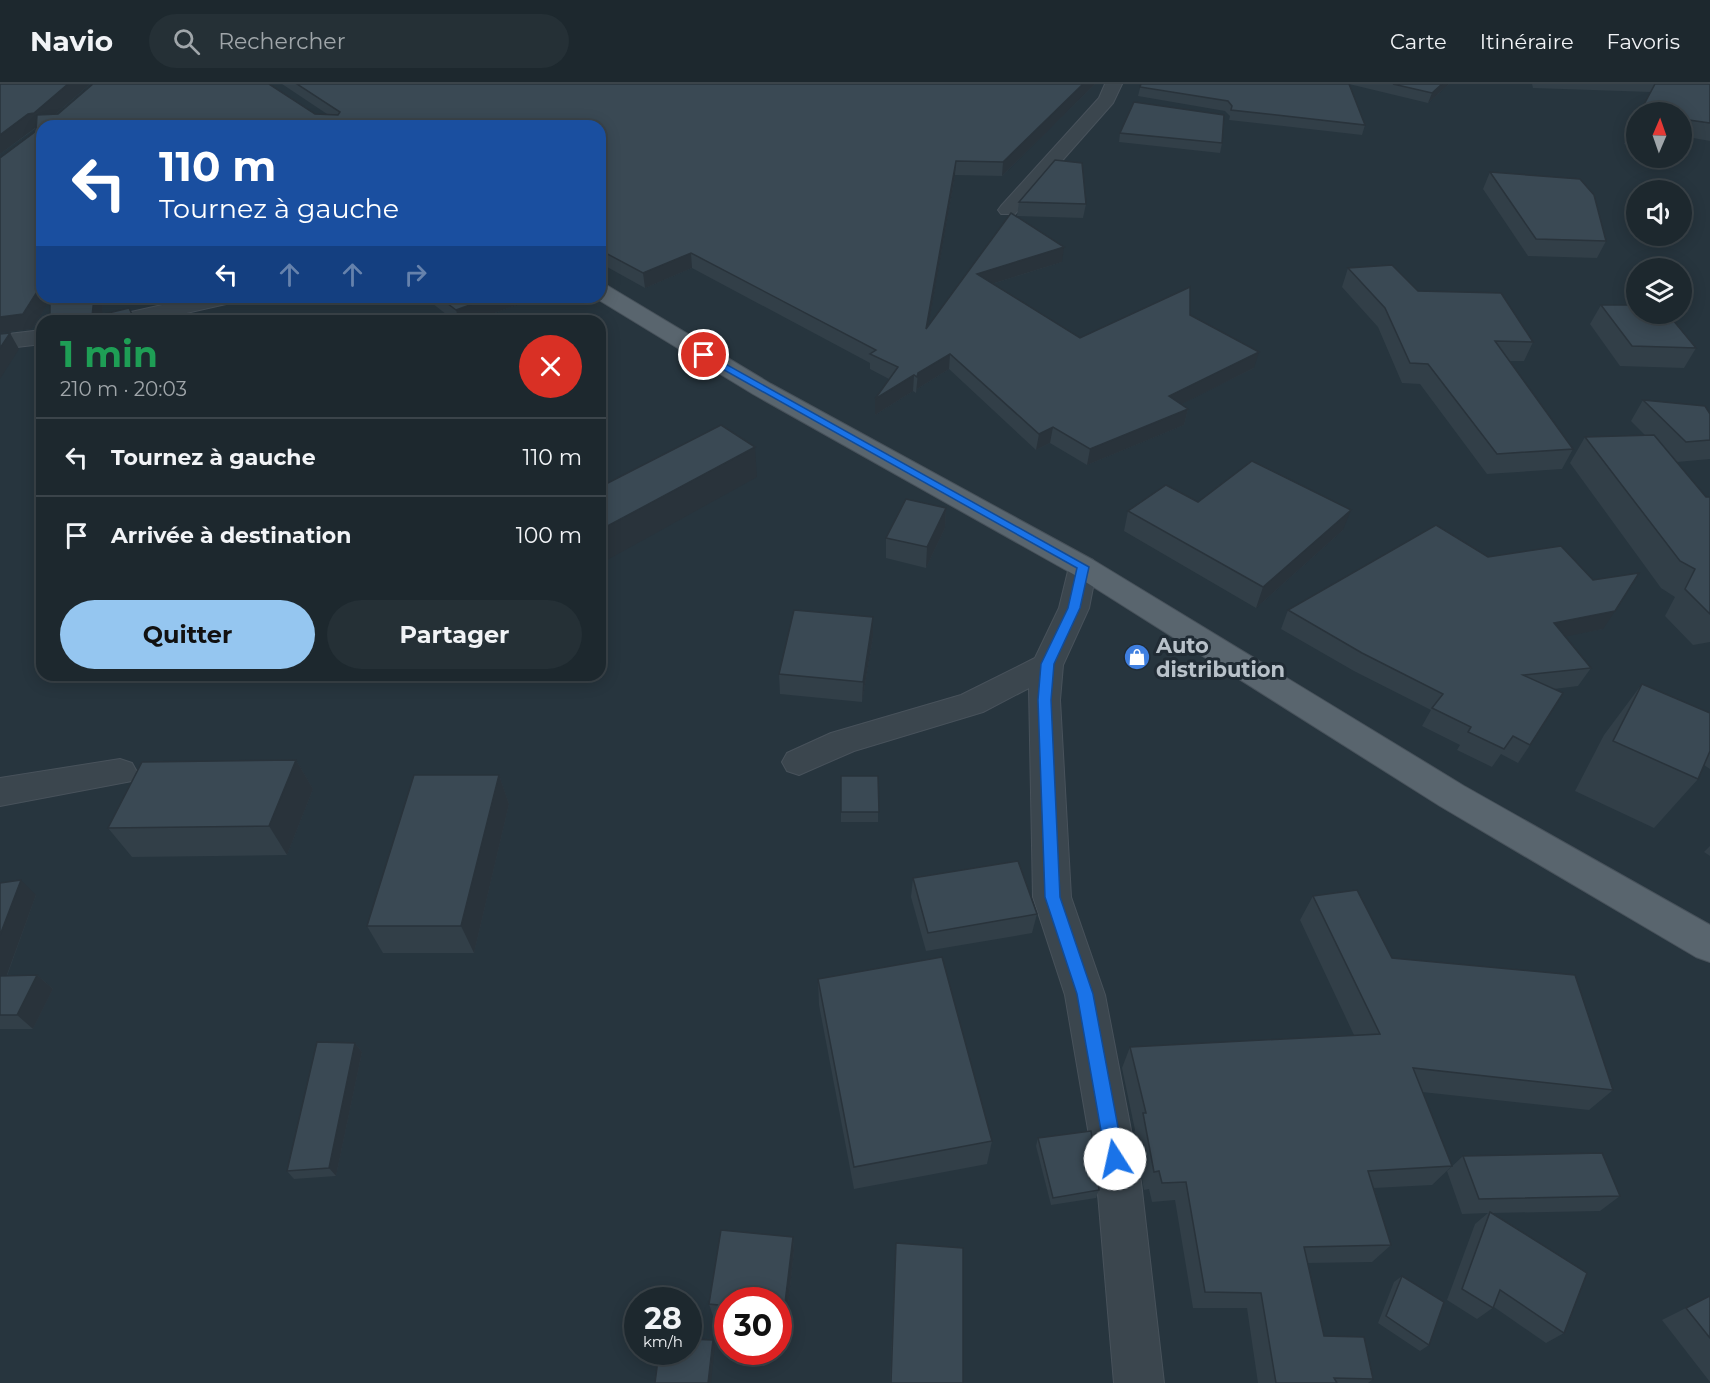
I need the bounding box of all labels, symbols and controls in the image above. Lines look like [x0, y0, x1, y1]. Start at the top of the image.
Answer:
search box [149, 14, 569, 68]
text: Navio [30, 24, 113, 58]
icon: search [170, 25, 203, 58]
text: Rechercher [218, 28, 345, 55]
text: Carte [1390, 29, 1447, 54]
text: Itinéraire [1480, 29, 1574, 54]
text: Favoris [1607, 29, 1680, 54]
north arrow [1626, 102, 1692, 168]
map controls [1626, 102, 1692, 324]
text: 110 m [159, 140, 276, 192]
icon: left [60, 144, 138, 222]
button: sound [1626, 180, 1692, 246]
text: Tournez à gauche [159, 192, 399, 225]
icon: left [210, 258, 243, 291]
icon: ahead [273, 258, 306, 291]
icon: ahead [336, 258, 369, 291]
icon: right [399, 258, 432, 291]
button: layers [1626, 258, 1692, 324]
pin [678, 329, 729, 380]
text: 1 min [60, 332, 158, 376]
button: close [519, 335, 582, 398]
icon: arrive [687, 338, 720, 371]
text: 210 m · 20:03 [60, 377, 187, 401]
icon: left [60, 441, 93, 474]
text: Tournez à gauche [111, 444, 316, 471]
text: 110 m [522, 444, 582, 471]
icon: arrive [60, 519, 93, 552]
text: Arrivée à destination [111, 522, 351, 549]
text: 100 m [516, 522, 582, 549]
button: Quitter [60, 600, 315, 669]
button: Partager [327, 600, 582, 669]
place label: Auto distribution [1155, 633, 1285, 682]
shop icon: Auto distribution [1122, 642, 1152, 672]
position arrow [1083, 1127, 1147, 1191]
speed limit sign: 30 [714, 1287, 792, 1365]
text: 28 [644, 1300, 682, 1337]
text: km/h [643, 1332, 683, 1351]

